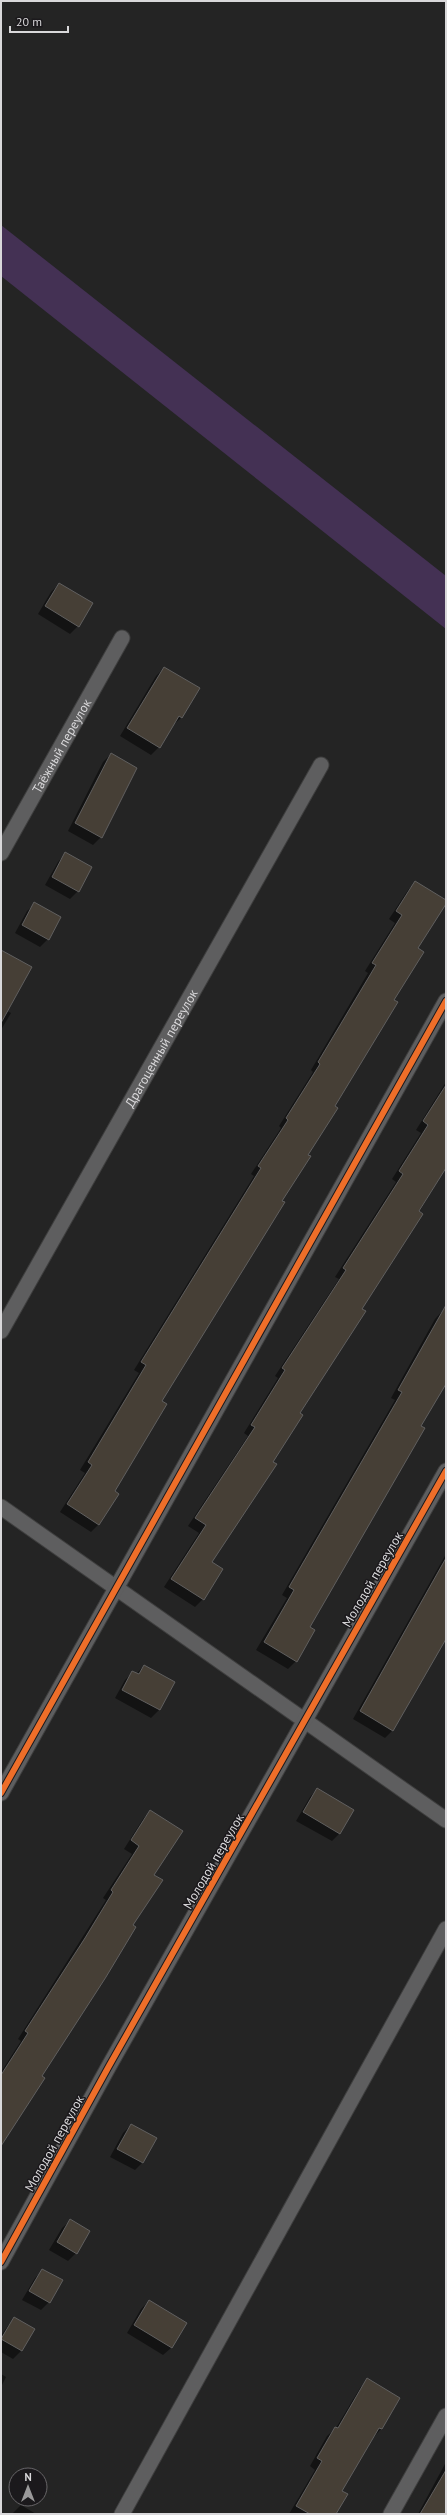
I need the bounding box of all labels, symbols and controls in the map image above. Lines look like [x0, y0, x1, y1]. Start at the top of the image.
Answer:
scale bar [10, 8, 68, 34]
text: 20 m [16, 14, 42, 29]
street label: Таёжный переулок [28, 695, 96, 797]
street label: Драгоценный переулок [121, 985, 202, 1111]
street label: Молодой переулок [338, 1528, 407, 1630]
street label: Молодой переулок [179, 1810, 248, 1912]
street label: Молодой переулок [21, 2091, 88, 2194]
north arrow [8, 2467, 48, 2507]
text: N [24, 2470, 32, 2484]

